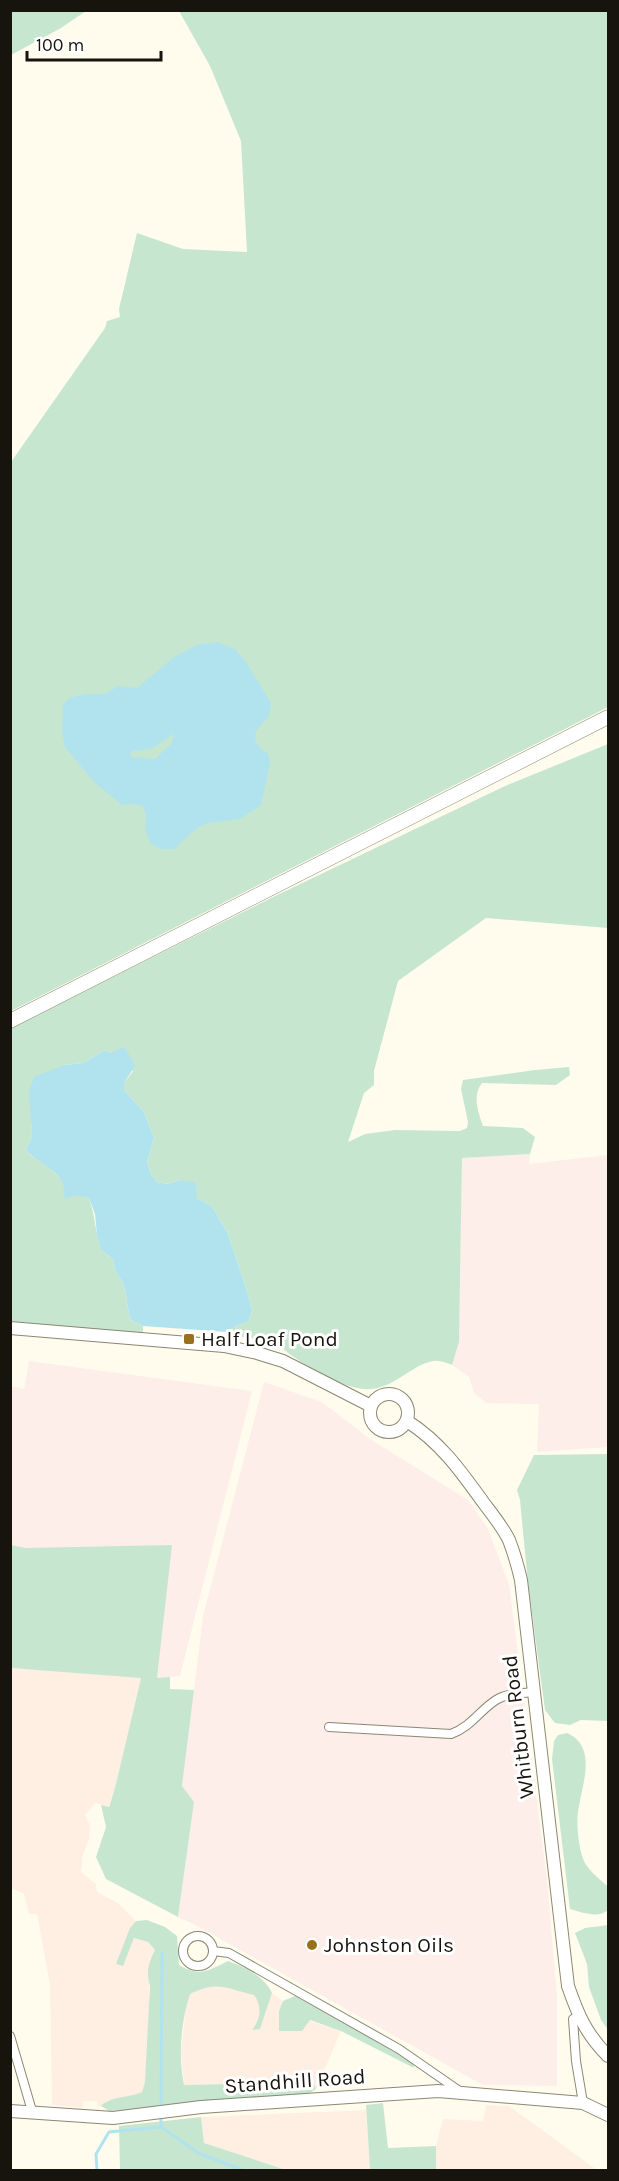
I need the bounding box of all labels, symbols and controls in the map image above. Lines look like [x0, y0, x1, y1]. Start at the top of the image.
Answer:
scale bar [27, 24, 160, 62]
text: 100 m [36, 34, 84, 56]
place label: Half Loaf Pond [201, 1327, 338, 1351]
marker: Half Loaf Pond [182, 1332, 196, 1346]
street label: Whitburn Road [497, 1654, 539, 1800]
place label: Johnston Oils [324, 1933, 454, 1957]
marker: Johnston Oils [305, 1938, 319, 1952]
street label: Standhill Road [224, 2064, 366, 2098]

